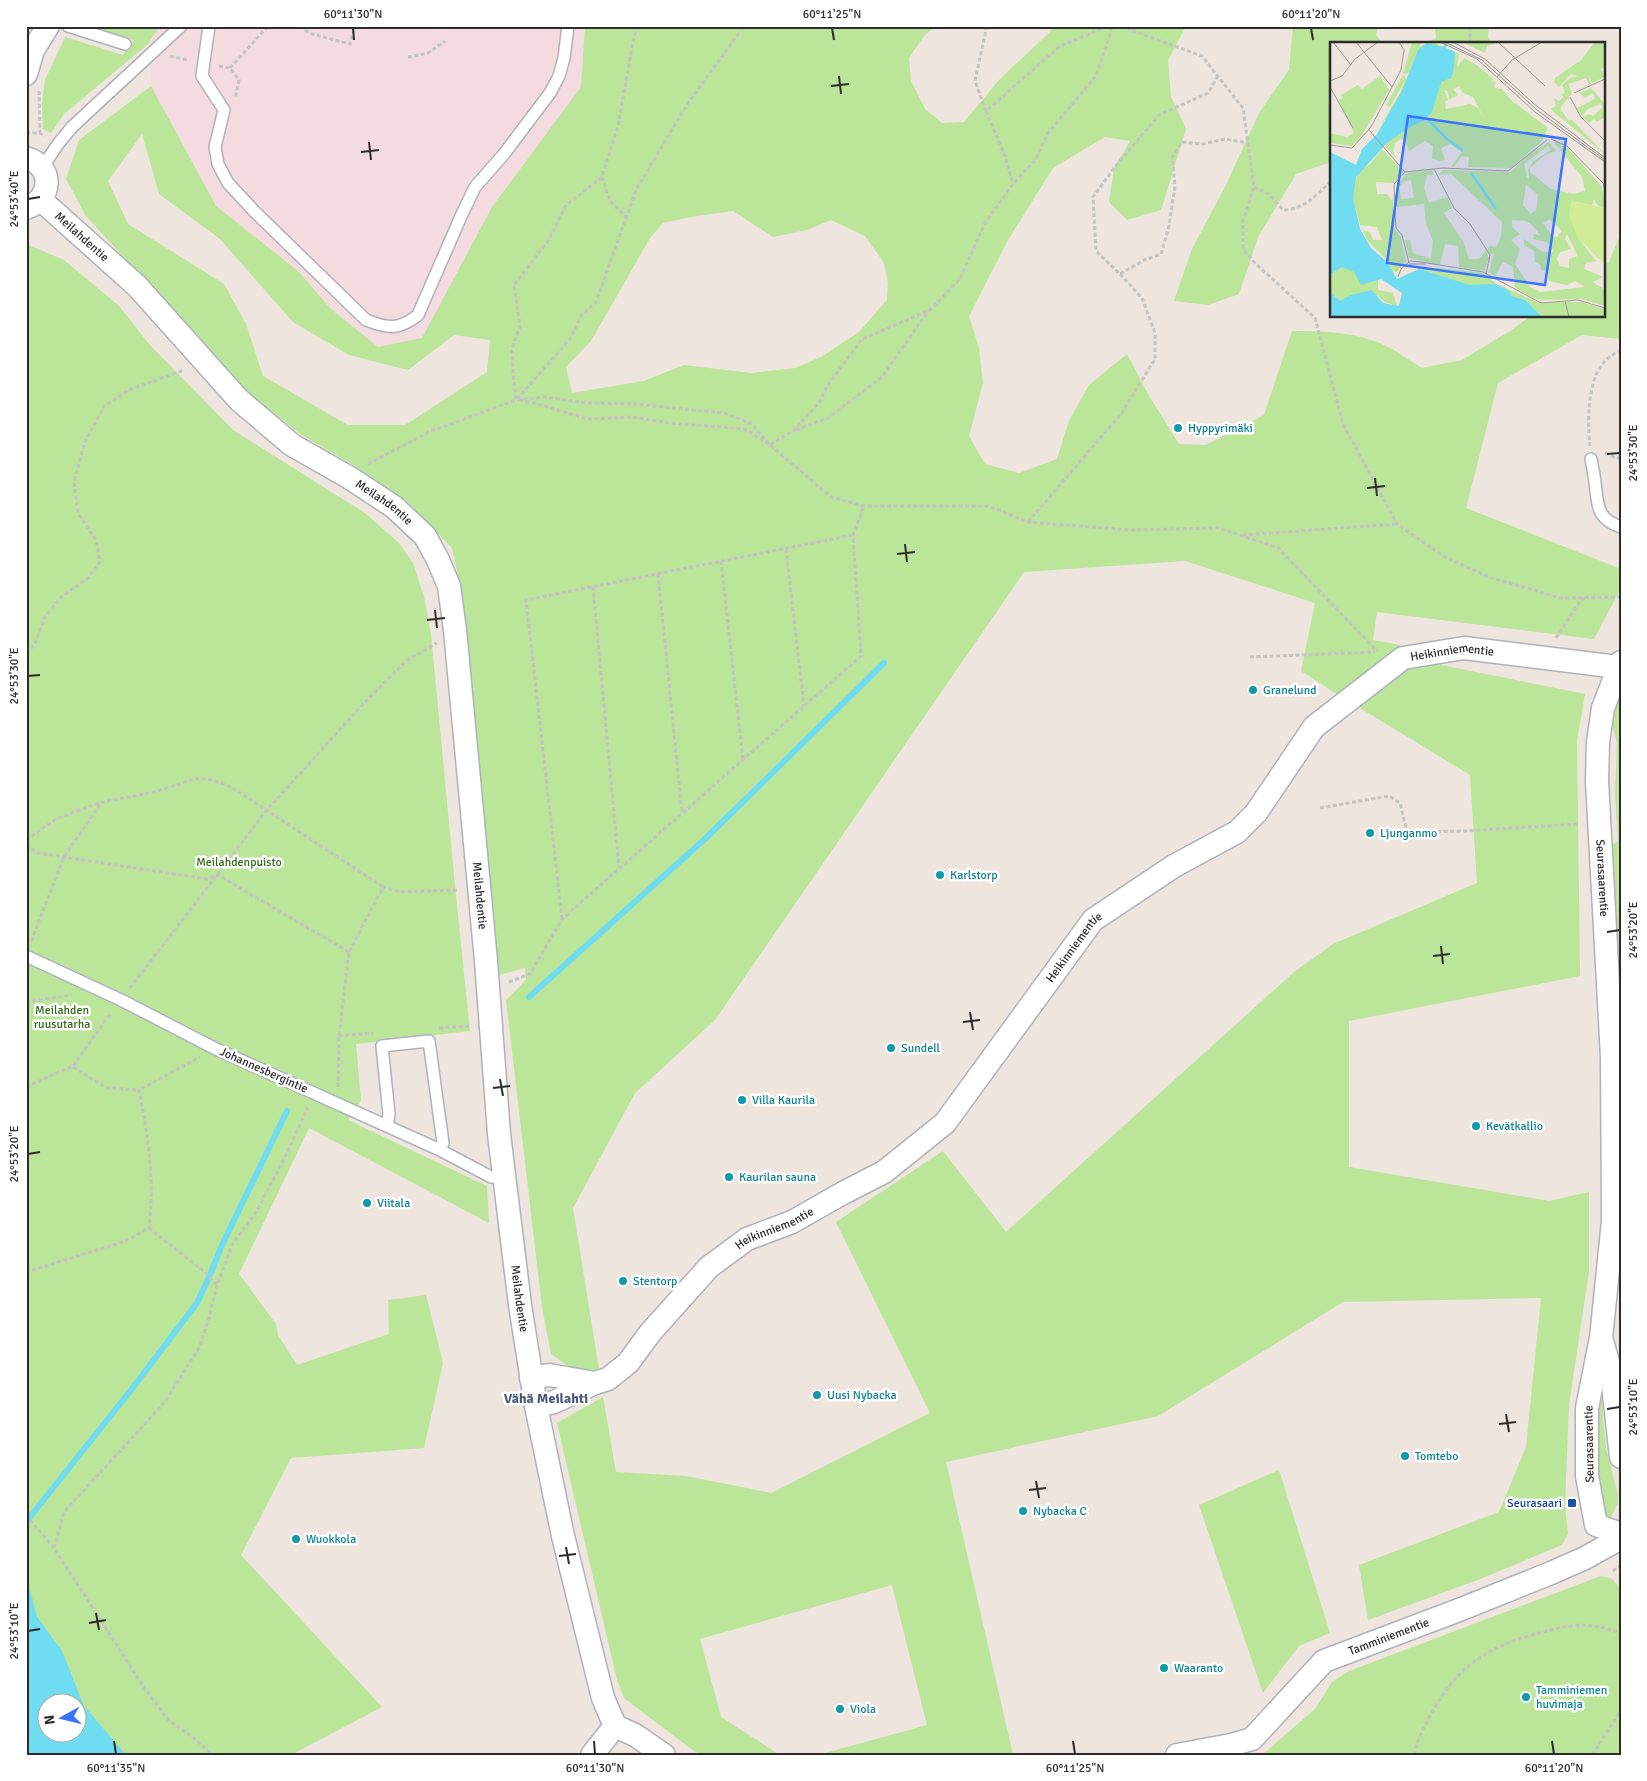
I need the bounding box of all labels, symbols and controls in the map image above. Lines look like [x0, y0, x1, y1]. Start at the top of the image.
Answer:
text: 60°11'30"N [324, 7, 382, 22]
text: 60°11'25"N [803, 7, 861, 22]
text: 60°11'20"N [1282, 7, 1340, 22]
inset map [1330, 42, 1604, 318]
text: 24°53'40"E [7, 170, 22, 228]
street label: Meilahdentie [51, 209, 112, 265]
place label: Hyppyrimäki [1188, 421, 1253, 436]
marker: Hyppyrimäki [1172, 422, 1184, 434]
text: 24°53'30"E [1626, 424, 1641, 482]
street label: Meilahdentie [352, 477, 416, 529]
street label: Heikinniementie [1409, 640, 1495, 665]
text: 24°53'30"E [7, 647, 22, 705]
place label: Granelund [1263, 683, 1317, 698]
marker: Granelund [1247, 684, 1259, 696]
place label: Ljunganmo [1380, 826, 1437, 841]
marker: Ljunganmo [1364, 827, 1376, 839]
street label: Seurasaarentie [1592, 839, 1611, 917]
park label: Meilahdenpuisto [196, 855, 282, 870]
street label: Meilahdentie [469, 861, 490, 930]
place label: Karlstorp [950, 868, 998, 883]
marker: Karlstorp [934, 869, 946, 881]
text: 24°53'20"E [1626, 901, 1641, 959]
street label: Heikinniementie [1043, 909, 1105, 986]
park label: Meilahden ruusutarha [34, 1003, 90, 1032]
place label: Sundell [901, 1041, 941, 1056]
marker: Sundell [885, 1042, 897, 1054]
street label: Johannesbergintie [217, 1044, 310, 1097]
place label: Villa Kaurila [752, 1093, 815, 1108]
marker: Villa Kaurila [736, 1094, 748, 1106]
place label: Kevätkallio [1486, 1119, 1543, 1134]
marker: Kevätkallio [1470, 1120, 1482, 1132]
text: 24°53'20"E [7, 1125, 22, 1183]
place label: Kaurilan sauna [739, 1170, 816, 1185]
marker: Kaurilan sauna [723, 1171, 735, 1183]
place label: Viitala [377, 1196, 410, 1211]
marker: Viitala [361, 1197, 373, 1209]
street label: Heikinniementie [732, 1204, 816, 1253]
street label: Meilahdentie [507, 1264, 531, 1333]
place label: Stentorp [633, 1274, 677, 1289]
marker: Stentorp [617, 1275, 629, 1287]
text: 24°53'10"E [1626, 1378, 1641, 1436]
place label: Uusi Nybacka [827, 1388, 897, 1403]
marker: Uusi Nybacka [811, 1389, 823, 1401]
district label: Vähä Meilahti [504, 1390, 588, 1407]
street label: Seurasaarentie [1581, 1405, 1598, 1483]
place label: Tomtebo [1415, 1449, 1458, 1464]
marker: Tomtebo [1399, 1450, 1411, 1462]
place label: Seurasaari [1507, 1496, 1562, 1511]
marker: Seurasaari [1566, 1497, 1578, 1509]
place label: Nybacka C [1033, 1504, 1087, 1519]
marker: Nybacka C [1017, 1505, 1029, 1517]
place label: Wuokkola [306, 1532, 356, 1547]
marker: Wuokkola [290, 1533, 302, 1545]
text: 24°53'10"E [7, 1602, 22, 1660]
street label: Tamminiementie [1346, 1615, 1431, 1659]
place label: Waaranto [1174, 1661, 1223, 1676]
marker: Waaranto [1158, 1662, 1170, 1674]
place label: Tamminiemen huvimaja [1536, 1683, 1607, 1712]
marker: Tamminiemen huvimaja [1520, 1691, 1532, 1703]
north arrow [38, 1694, 88, 1744]
place label: Viola [850, 1702, 876, 1717]
marker: Viola [834, 1703, 846, 1715]
text: N [41, 1714, 59, 1726]
text: 60°11'35"N [87, 1761, 145, 1776]
text: 60°11'30"N [566, 1761, 624, 1776]
text: 60°11'25"N [1046, 1761, 1104, 1776]
text: 60°11'20"N [1525, 1761, 1583, 1776]

